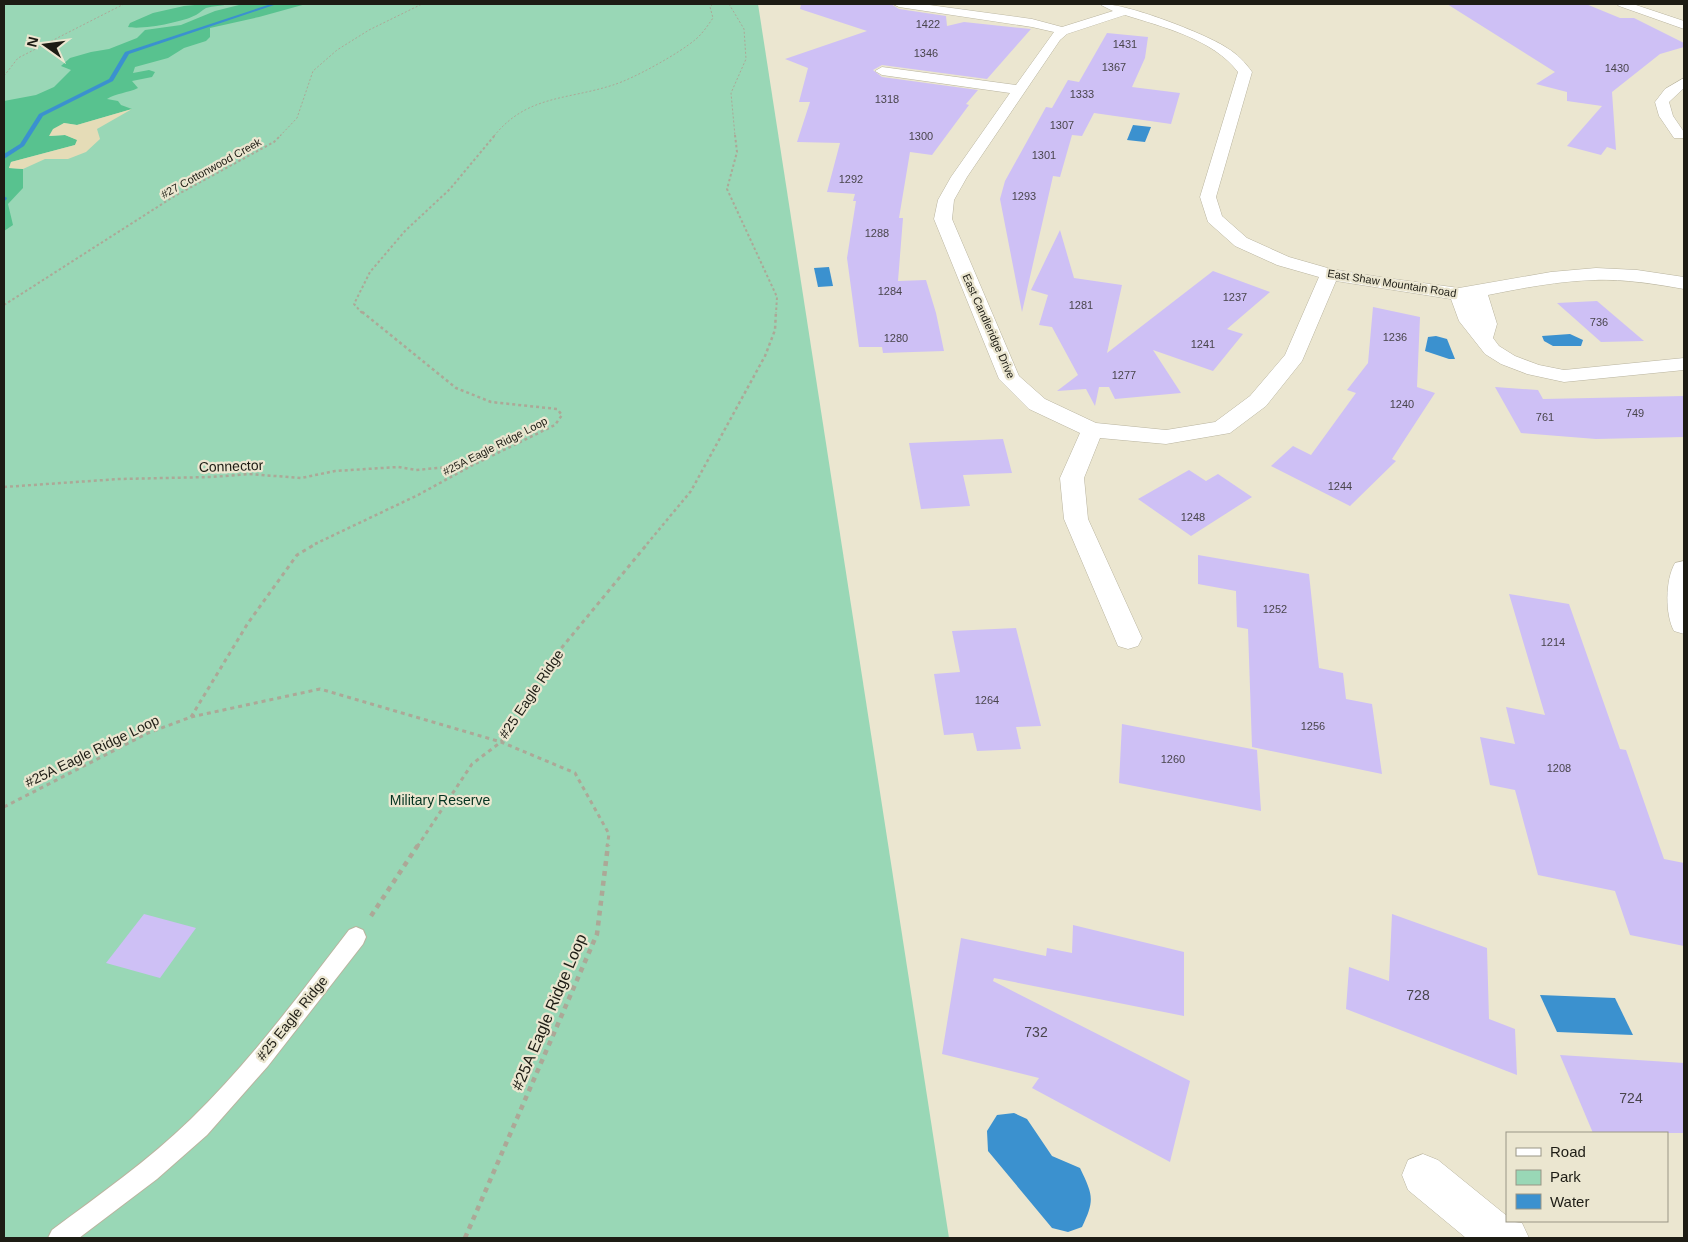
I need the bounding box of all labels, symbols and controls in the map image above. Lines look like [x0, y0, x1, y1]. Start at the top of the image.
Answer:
house number: 1422 [916, 18, 940, 30]
north arrow [20, 20, 70, 70]
text: N [23, 35, 41, 49]
house number: 1431 [1113, 38, 1137, 50]
house number: 1346 [914, 47, 938, 59]
house number: 1367 [1102, 61, 1126, 73]
house number: 1430 [1605, 62, 1629, 74]
house number: 1333 [1070, 88, 1094, 100]
house number: 1318 [875, 93, 899, 105]
house number: 1307 [1050, 119, 1074, 131]
house number: 1300 [909, 130, 933, 142]
street label: #27 Cottonwood Creek [159, 135, 264, 201]
house number: 1301 [1032, 149, 1056, 161]
house number: 1292 [839, 173, 863, 185]
house number: 1293 [1012, 190, 1036, 202]
house number: 1288 [865, 227, 889, 239]
street label: East Shaw Mountain Road [1327, 267, 1457, 299]
street label: East Candleridge Drive [961, 272, 1017, 380]
house number: 1284 [878, 285, 902, 297]
house number: 1237 [1223, 291, 1247, 303]
house number: 1281 [1069, 299, 1093, 311]
house number: 736 [1590, 316, 1608, 328]
house number: 1236 [1383, 331, 1407, 343]
house number: 1280 [884, 332, 908, 344]
house number: 1241 [1191, 338, 1215, 350]
house number: 1277 [1112, 369, 1136, 381]
house number: 1240 [1390, 398, 1414, 410]
house number: 749 [1626, 407, 1644, 419]
house number: 761 [1536, 411, 1554, 423]
street label: #25A Eagle Ridge Loop [441, 414, 549, 478]
street label: Connector [198, 457, 264, 475]
house number: 1244 [1328, 480, 1352, 492]
house number: 1248 [1181, 511, 1205, 523]
house number: 1252 [1263, 603, 1287, 615]
house number: 1214 [1541, 636, 1565, 648]
street label: #25 Eagle Ridge [495, 646, 567, 741]
house number: 1264 [975, 694, 999, 706]
street label: #25A Eagle Ridge Loop [22, 711, 162, 790]
house number: 1256 [1301, 720, 1325, 732]
house number: 1260 [1161, 753, 1185, 765]
house number: 1208 [1547, 762, 1571, 774]
park label: Military Reserve [390, 792, 490, 808]
street label: #25A Eagle Ridge Loop [508, 931, 590, 1093]
street label: #25 Eagle Ridge [253, 973, 331, 1063]
house number: 728 [1406, 987, 1430, 1003]
house number: 732 [1024, 1024, 1048, 1040]
house number: 724 [1619, 1090, 1643, 1106]
legend [1506, 1132, 1668, 1222]
text: Road [1550, 1143, 1586, 1160]
text: Park [1550, 1168, 1581, 1185]
text: Water [1550, 1193, 1589, 1210]

